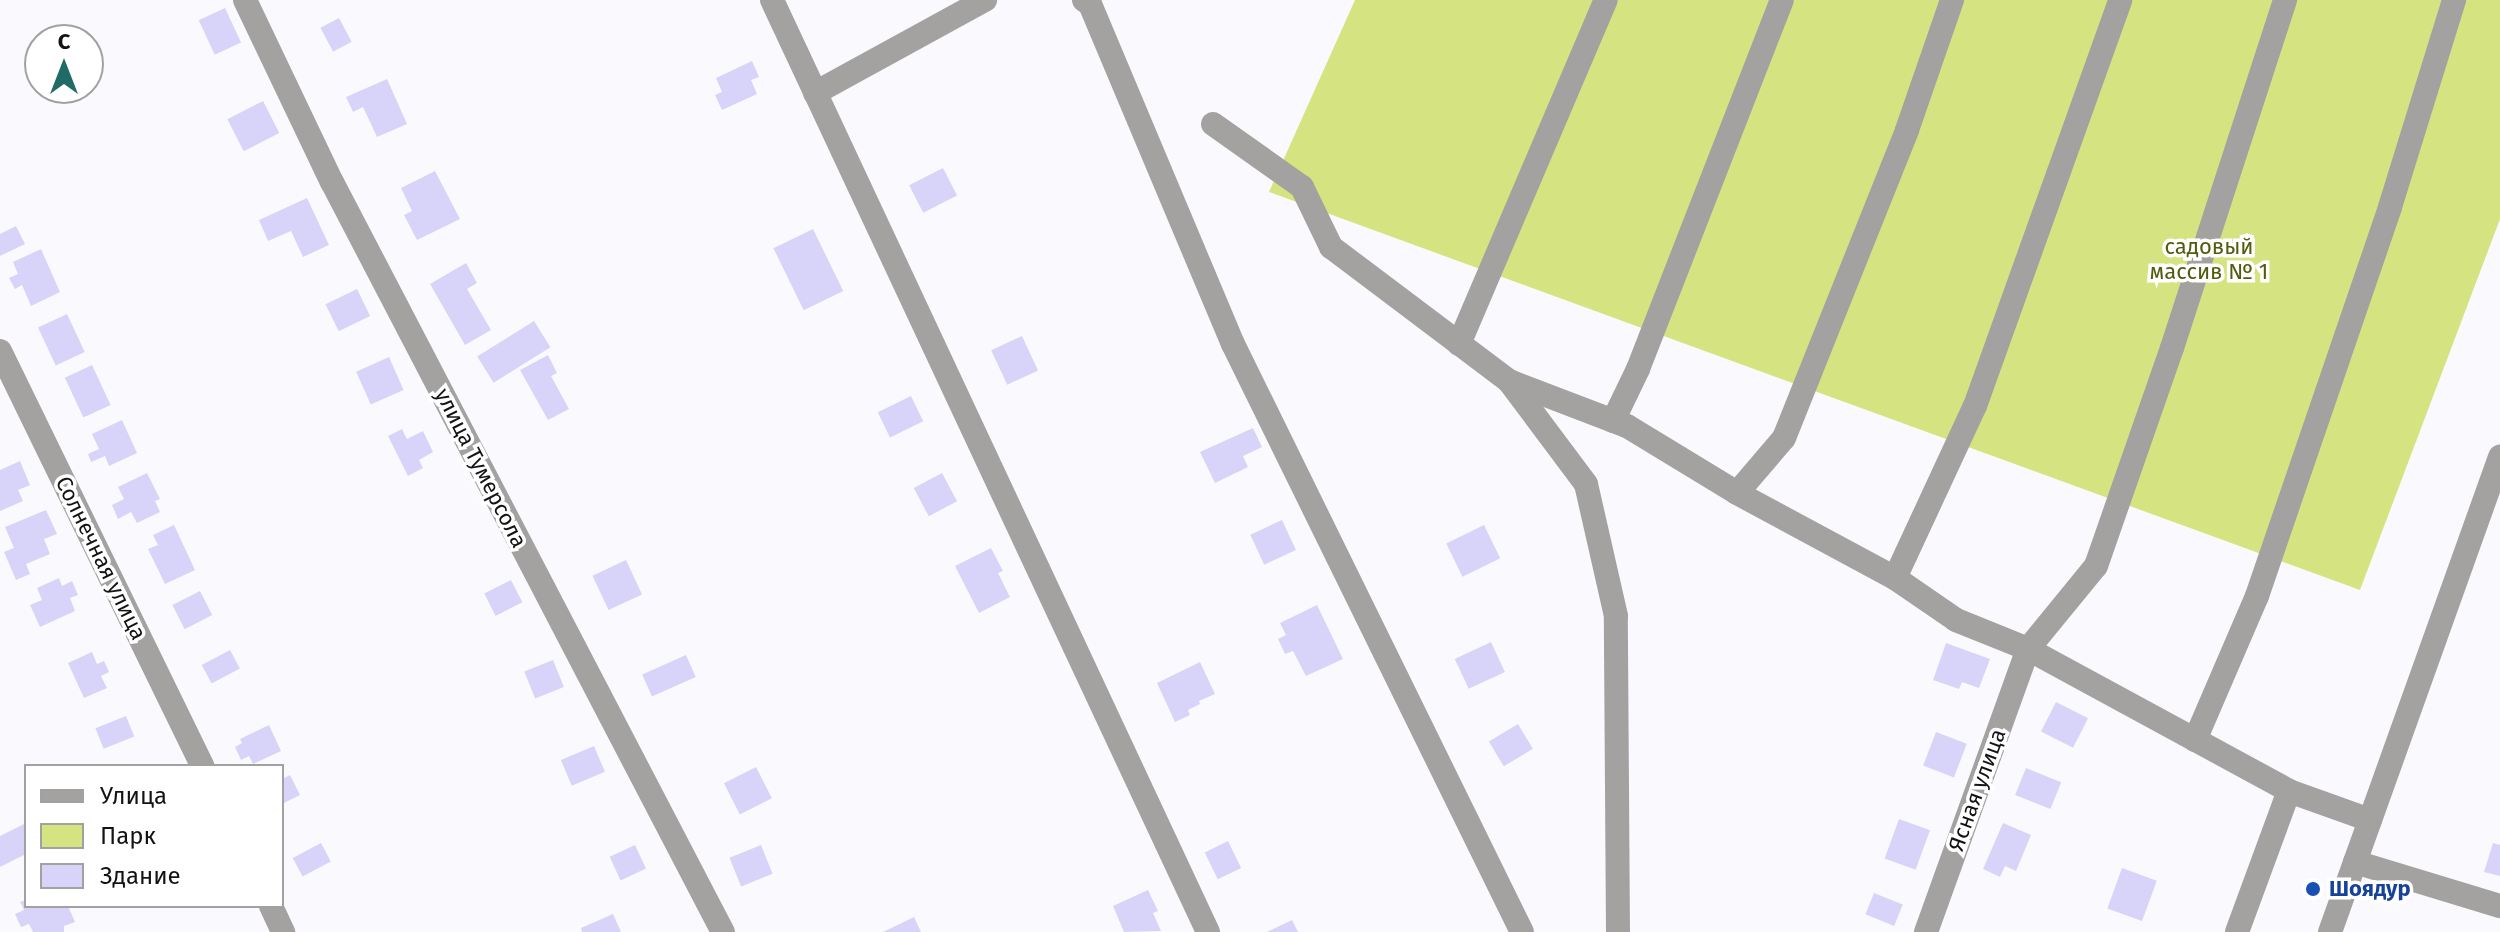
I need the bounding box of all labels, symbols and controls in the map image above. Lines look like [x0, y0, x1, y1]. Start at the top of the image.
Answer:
north arrow [24, 24, 104, 104]
text: С [58, 28, 70, 55]
park label: садовый массив № 1 [2150, 233, 2268, 284]
street label: улица Тумерсола [429, 384, 533, 552]
street label: Солнечная улица [50, 472, 152, 644]
street label: Ясная улица [1943, 725, 2011, 855]
legend [24, 764, 284, 908]
text: Улица [100, 782, 167, 810]
text: Парк [100, 822, 156, 850]
text: Здание [100, 862, 181, 890]
place label: Шоядур [2329, 876, 2411, 902]
marker: Шоядур [2304, 880, 2322, 898]

